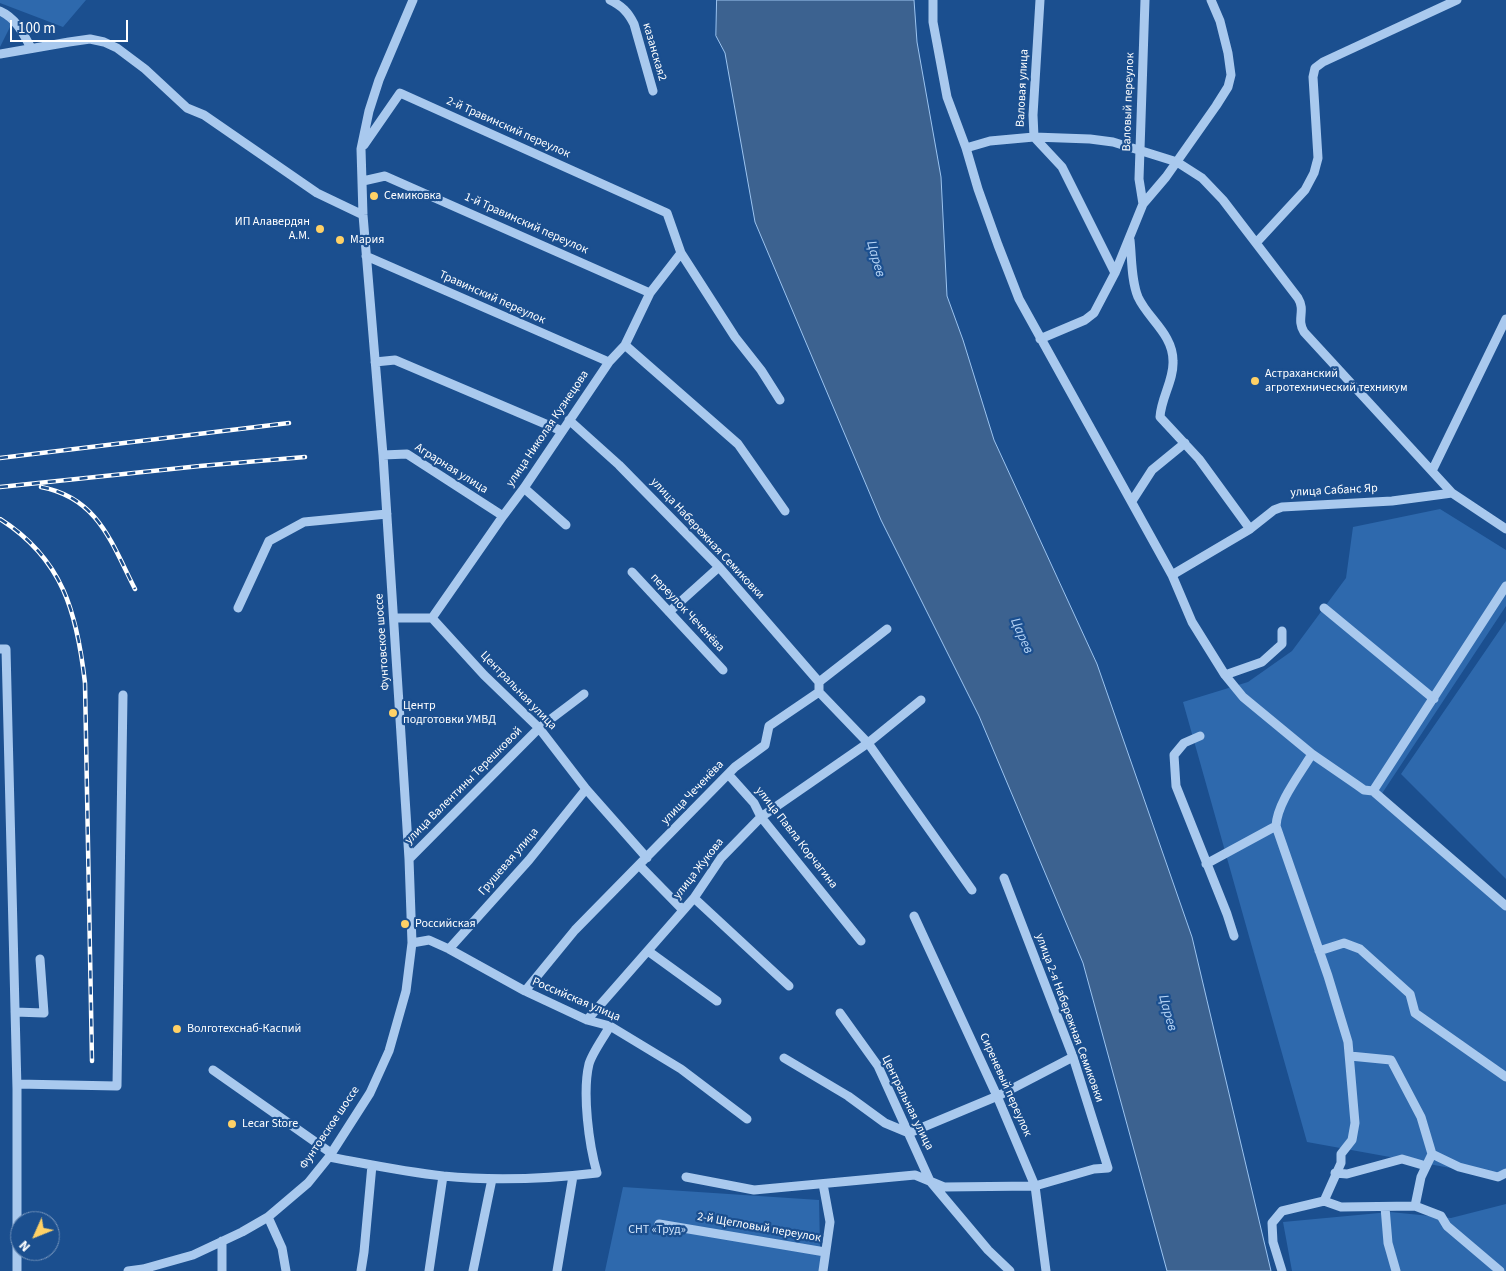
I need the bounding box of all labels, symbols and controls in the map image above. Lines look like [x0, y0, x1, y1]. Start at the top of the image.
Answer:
scale bar [12, 10, 130, 42]
text: 100 m [18, 18, 56, 39]
street label: казанская2 [639, 21, 669, 83]
street label: Валовая улица [1014, 49, 1032, 127]
street label: Валовый переулок [1120, 52, 1138, 152]
street label: 2-й Травинский переулок [444, 94, 572, 162]
place label: Семиковка [384, 189, 441, 203]
marker: Семиковка [368, 190, 380, 202]
street label: 1-й Травинский переулок [462, 190, 590, 258]
place label: ИП Алавердян А.М. [235, 215, 310, 243]
marker: ИП Алавердян А.М. [314, 223, 326, 235]
place label: Мария [350, 233, 384, 247]
marker: Мария [334, 234, 346, 246]
water label: Царев [862, 239, 888, 279]
street label: Травинский переулок [437, 268, 547, 328]
place label: Астраханский агротехнический техникум [1265, 367, 1408, 395]
street label: улица Николая Кузнецова [504, 368, 592, 490]
marker: Астраханский агротехнический техникум [1249, 375, 1261, 387]
street label: Аграрная улица [412, 441, 490, 497]
street label: улица Набережная Семиковки [647, 475, 767, 603]
street label: улица Сабанс Яр [1290, 482, 1378, 500]
street label: переулок Чеченёва [647, 571, 727, 655]
street label: Фунтовское шоссе [372, 593, 394, 691]
water label: Царев [1006, 616, 1036, 656]
street label: Центральная улица [477, 649, 559, 733]
place label: Центр подготовки УМВД [403, 699, 496, 727]
marker: Центр подготовки УМВД [387, 707, 399, 719]
street label: улица Валентины Терешковой [402, 724, 526, 848]
street label: улица Чеченёва [659, 758, 727, 828]
street label: улица Павла Корчагина [752, 784, 840, 892]
street label: Грушевая улица [476, 825, 542, 899]
street label: улица Жукова [671, 836, 727, 902]
place label: Российская [415, 917, 476, 931]
marker: Российская [399, 918, 411, 930]
street label: улица 2-я Набережная Семиковки [1032, 932, 1106, 1104]
street label: Российская улица [530, 975, 622, 1025]
water label: Царев [1154, 993, 1180, 1033]
place label: Волготехснаб-Каспий [187, 1022, 301, 1036]
marker: Волготехснаб-Каспий [171, 1023, 183, 1035]
street label: Сиреневый переулок [976, 1031, 1034, 1139]
street label: Центральная улица [878, 1053, 936, 1153]
street label: Фунтовское шоссе [297, 1084, 363, 1172]
place label: Lecar Store [242, 1117, 298, 1131]
marker: Lecar Store [226, 1118, 238, 1130]
street label: 2-й Щегловый переулок [696, 1210, 822, 1246]
north arrow [10, 1211, 60, 1261]
park label: СНТ «Труд» [628, 1223, 686, 1237]
text: N [15, 1235, 35, 1256]

